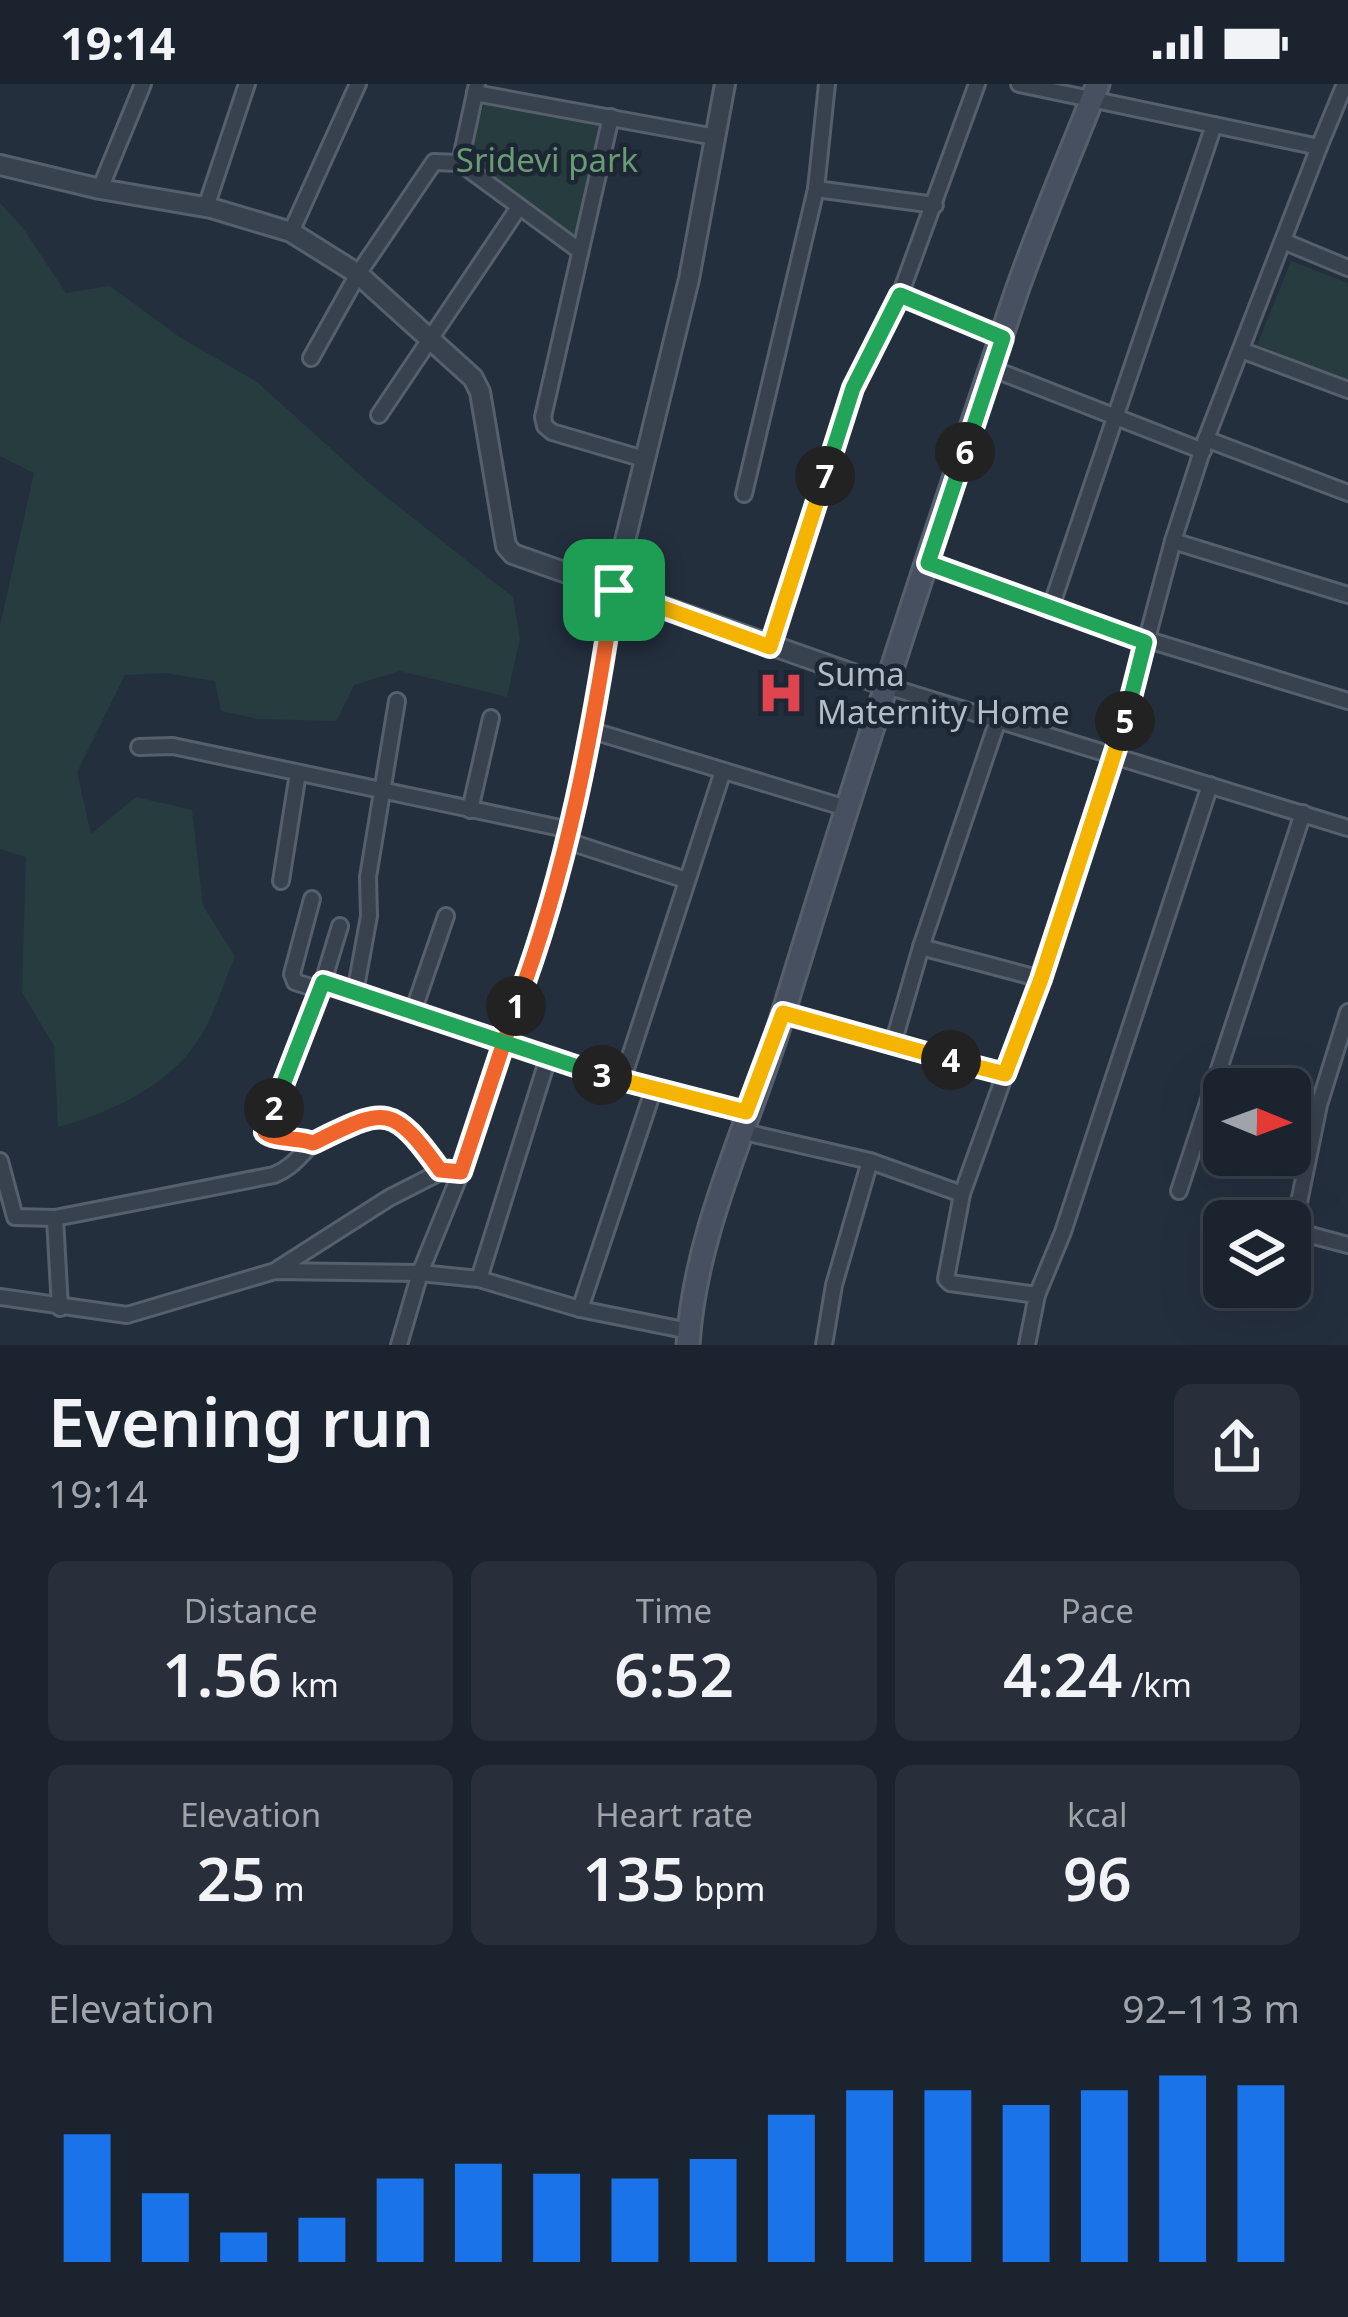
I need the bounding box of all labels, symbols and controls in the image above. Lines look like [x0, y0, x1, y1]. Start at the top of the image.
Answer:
text: 19:14 [60, 12, 176, 73]
park label: Sridevi park [456, 137, 639, 182]
pin: 6 [935, 422, 995, 482]
text: 6 [956, 429, 974, 474]
pin: 7 [795, 446, 855, 506]
text: 7 [816, 453, 834, 498]
pin [563, 539, 665, 641]
icon: arrive [581, 557, 647, 623]
place label: Suma Maternity Home [817, 651, 1070, 734]
hospital icon: Suma Maternity Home [756, 668, 806, 718]
pin: 5 [1095, 691, 1155, 751]
text: 5 [1116, 698, 1134, 743]
pin: 1 [486, 976, 546, 1036]
text: 1 [507, 983, 525, 1028]
pin: 4 [921, 1030, 981, 1090]
text: 4 [942, 1037, 960, 1082]
pin: 3 [572, 1045, 632, 1105]
text: 3 [593, 1052, 611, 1097]
north arrow [1203, 1068, 1311, 1176]
map controls [1203, 1068, 1311, 1308]
pin: 2 [244, 1078, 304, 1138]
text: 2 [265, 1085, 283, 1130]
button: layers [1203, 1200, 1311, 1308]
text: Evening run [48, 1376, 434, 1466]
button: share [1174, 1384, 1300, 1510]
text: 19:14 [48, 1466, 148, 1519]
text: Distance [184, 1588, 318, 1633]
text: Time [636, 1588, 712, 1633]
text: Pace [1061, 1588, 1134, 1633]
text: 1.56 [162, 1633, 282, 1715]
text: 6:52 [614, 1633, 734, 1715]
text: 4:24 [1003, 1633, 1122, 1715]
text: km [282, 1662, 339, 1707]
text: /km [1122, 1662, 1192, 1707]
text: Elevation [180, 1792, 321, 1837]
text: Heart rate [595, 1792, 753, 1837]
text: kcal [1067, 1792, 1128, 1837]
text: 25 [197, 1837, 265, 1919]
text: 135 [582, 1837, 685, 1919]
text: 96 [1063, 1837, 1132, 1919]
text: m [265, 1866, 305, 1911]
text: bpm [685, 1866, 765, 1911]
text: Elevation [48, 1981, 215, 2034]
text: 92–113 m [1122, 1981, 1300, 2034]

